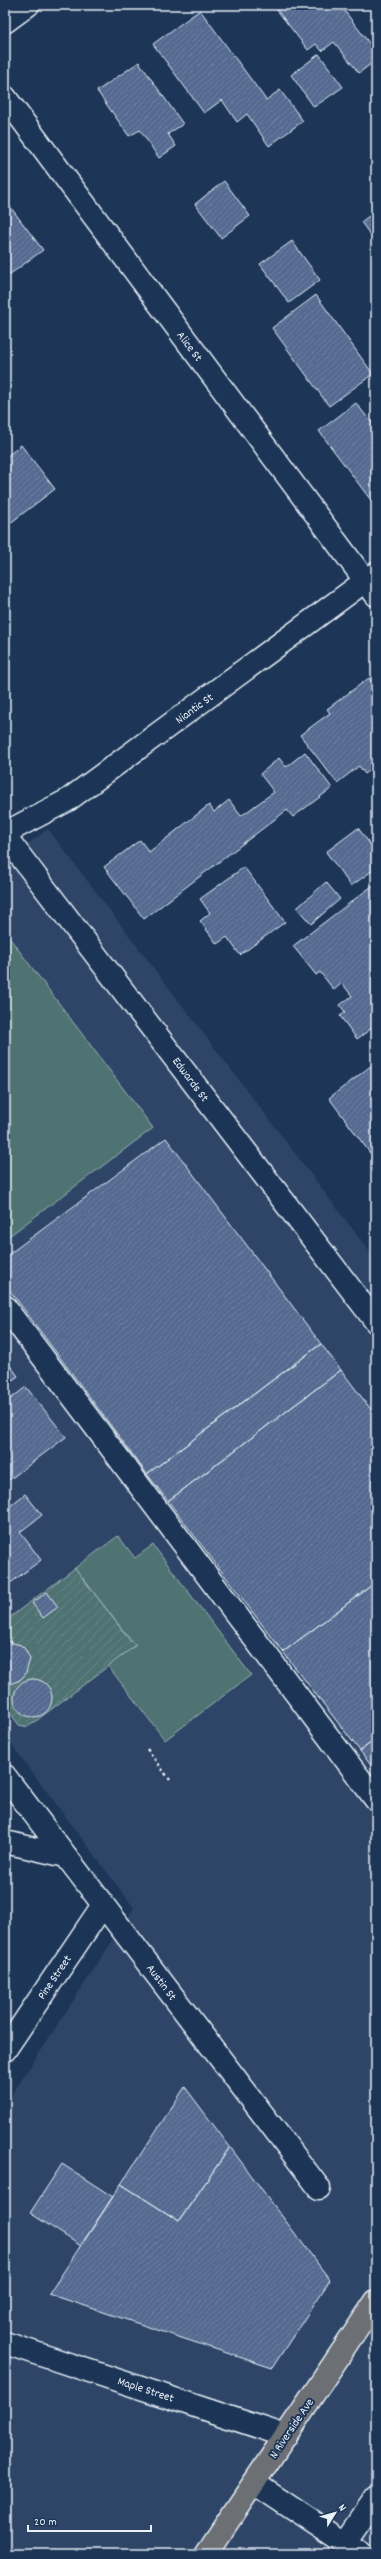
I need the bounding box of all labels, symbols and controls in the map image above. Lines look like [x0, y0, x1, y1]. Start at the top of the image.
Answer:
street label: Alice St [172, 328, 206, 366]
street label: Niantic St [172, 689, 218, 729]
street label: Edwards St [167, 1054, 213, 1106]
street label: Pine Street [34, 1952, 77, 2003]
street label: Austin St [142, 1961, 180, 2005]
street label: Maple Street [115, 2373, 176, 2408]
street label: N Riverside Ave [266, 2395, 319, 2462]
north arrow [315, 2493, 355, 2533]
text: N [333, 2501, 350, 2516]
scale bar [28, 2507, 151, 2533]
text: 20 m [34, 2514, 57, 2531]

